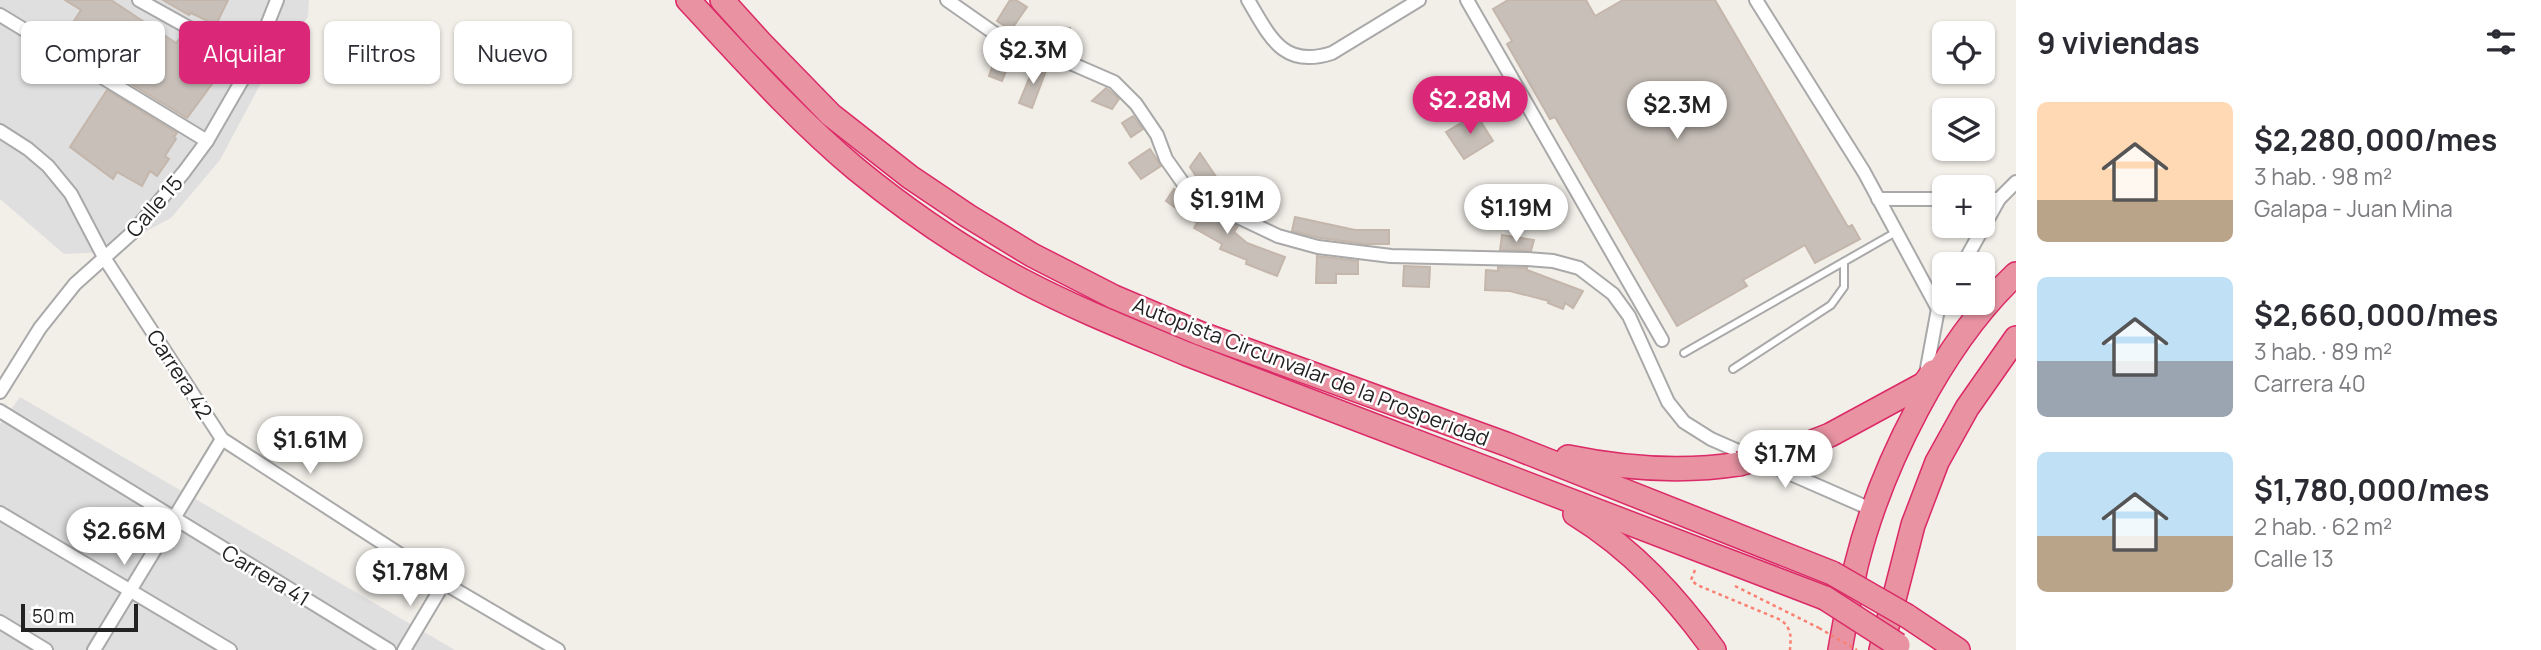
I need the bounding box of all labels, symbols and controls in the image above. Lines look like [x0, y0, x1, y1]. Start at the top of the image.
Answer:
chip: Comprar [21, 21, 165, 84]
chip: Alquilar [179, 21, 310, 84]
chip: Filtros [324, 21, 440, 84]
chip: Nuevo [454, 21, 572, 84]
map controls [1932, 21, 1995, 315]
button: locate [1932, 21, 1995, 84]
text: 9 viviendas [2037, 22, 2200, 63]
icon: filters [2482, 23, 2520, 61]
pin: $2.3M [984, 27, 1082, 86]
text: $2.3M [999, 33, 1067, 65]
pin: $2.28M [1413, 76, 1527, 136]
pin: $2.3M [1628, 82, 1726, 141]
text: $2.28M [1429, 83, 1511, 115]
text: $2.3M [1643, 88, 1711, 120]
button: layers [1932, 98, 1995, 161]
text: $2,280,000/mes [2254, 119, 2497, 160]
icon: home [2093, 130, 2177, 214]
text: 3 hab. · 98 m² [2254, 160, 2392, 192]
street label: Calle 15 [119, 169, 189, 243]
button: + [1932, 175, 1995, 238]
pin: $1.91M [1170, 176, 1284, 236]
text: $1.91M [1190, 183, 1264, 215]
pin: $1.19M [1459, 184, 1573, 244]
text: $1.19M [1480, 191, 1552, 223]
text: Galapa - Juan Mina [2254, 192, 2453, 224]
button: − [1932, 252, 1995, 315]
street label: Autopista Circunvalar de la Prosperidad [1129, 290, 1493, 452]
text: $2,660,000/mes [2254, 294, 2498, 335]
icon: home [2093, 305, 2177, 389]
street label: Carrera 42 [141, 324, 219, 424]
text: 3 hab. · 89 m² [2254, 335, 2392, 367]
text: Carrera 40 [2254, 367, 2366, 399]
pin: $1.61M [253, 416, 367, 476]
text: $1.61M [273, 423, 347, 455]
pin: $1.7M [1736, 430, 1834, 490]
text: $1.7M [1754, 437, 1816, 469]
text: $1,780,000/mes [2254, 469, 2489, 510]
icon: home [2093, 480, 2177, 564]
pin: $2.66M [67, 508, 181, 567]
text: 2 hab. · 62 m² [2254, 510, 2392, 542]
text: $2.66M [82, 514, 166, 546]
street label: Carrera 41 [217, 538, 315, 612]
text: Calle 13 [2254, 542, 2334, 574]
pin: $1.78M [353, 548, 467, 608]
text: $1.78M [372, 555, 448, 587]
scale bar [21, 601, 138, 633]
text: 50 m [32, 603, 74, 629]

